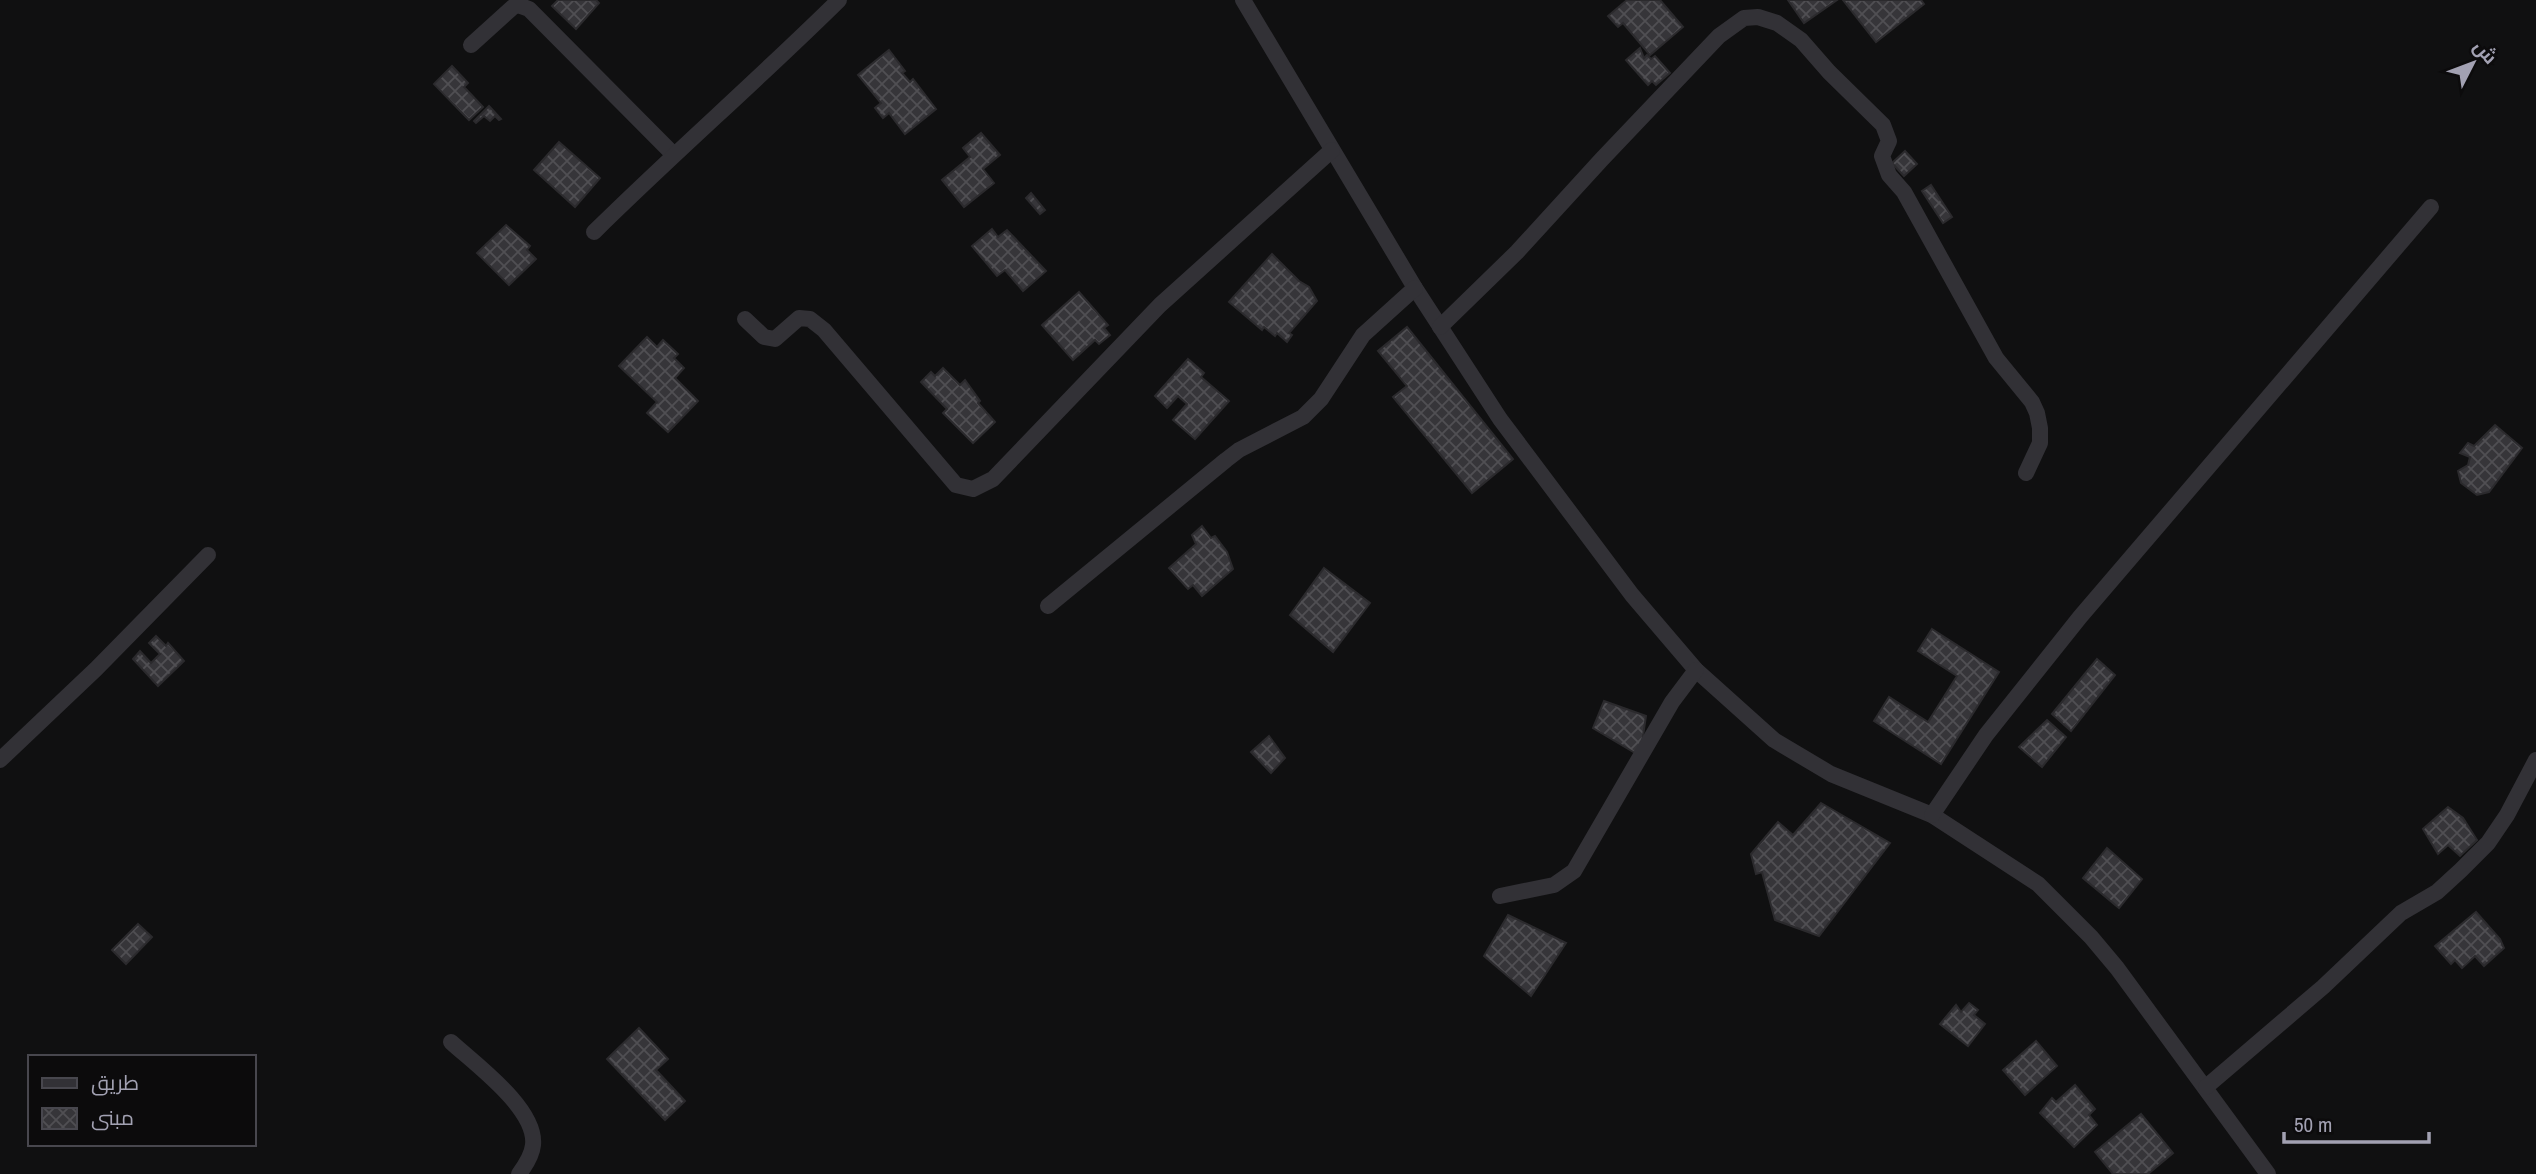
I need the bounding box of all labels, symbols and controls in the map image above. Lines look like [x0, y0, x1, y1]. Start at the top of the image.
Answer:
north arrow [2438, 28, 2508, 98]
text: ش [2468, 34, 2503, 69]
legend [28, 1055, 256, 1146]
text: طريق [91, 1068, 139, 1097]
scale bar [2284, 1100, 2429, 1144]
text: مبنى [91, 1103, 134, 1132]
text: 50 m [2294, 1110, 2332, 1139]

